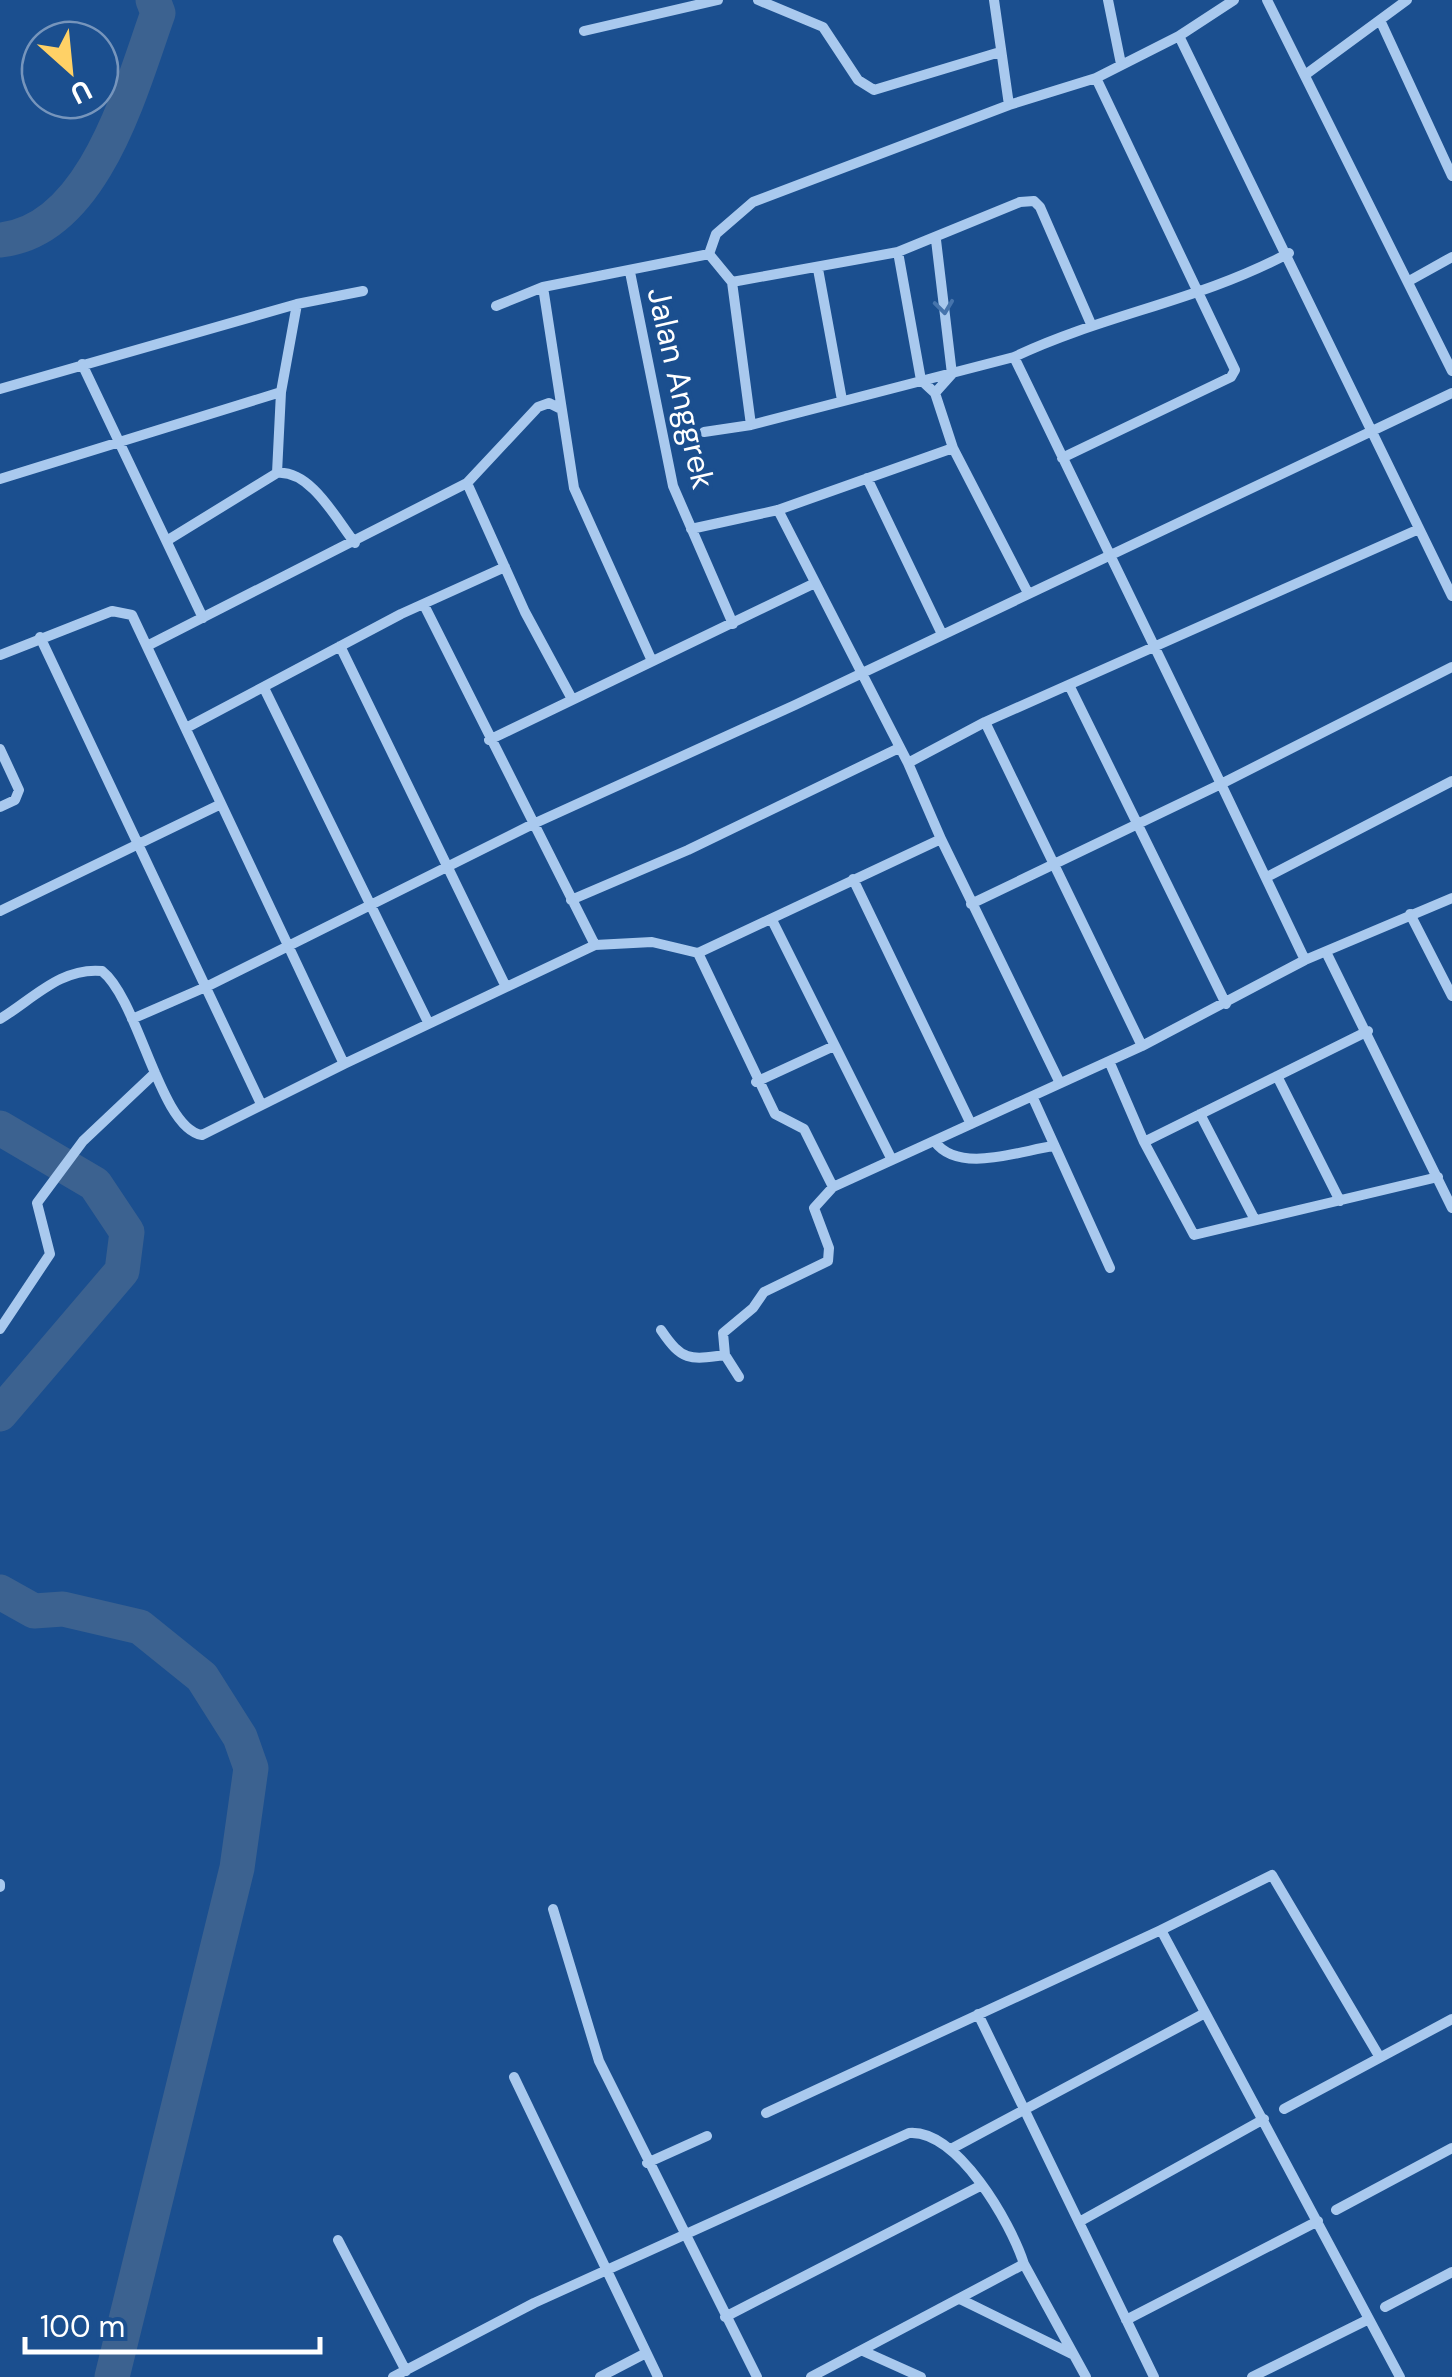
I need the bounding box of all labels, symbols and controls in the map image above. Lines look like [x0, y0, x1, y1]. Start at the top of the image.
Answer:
north arrow [20, 20, 120, 120]
text: U [64, 71, 98, 113]
street label: Jalan Anggrek [637, 283, 725, 493]
one-way arrow [933, 299, 954, 315]
scale bar [25, 2292, 320, 2354]
text: 100 m [40, 2307, 125, 2346]

